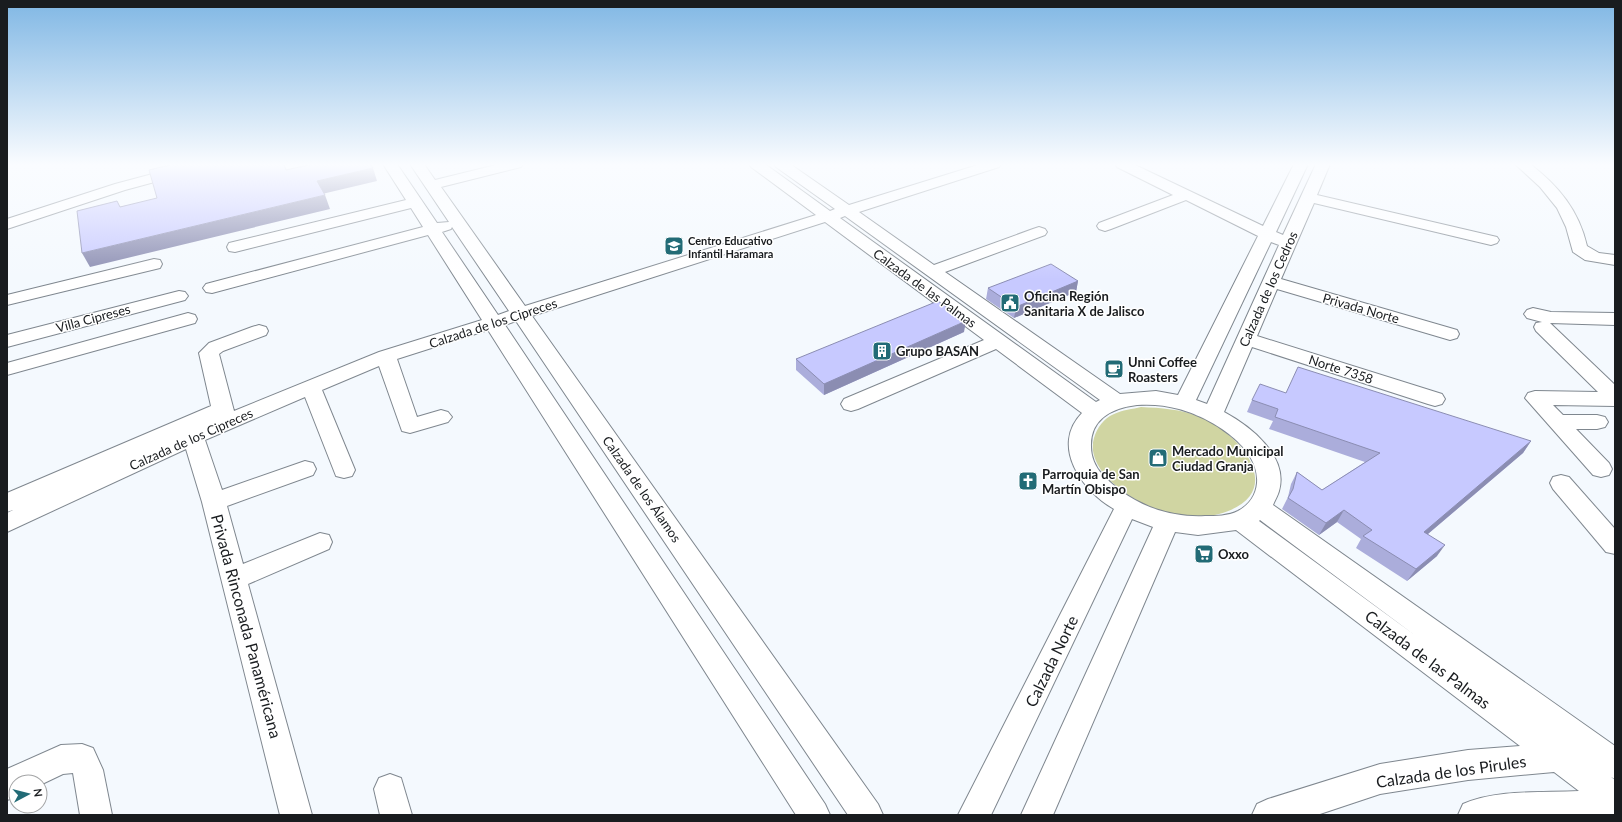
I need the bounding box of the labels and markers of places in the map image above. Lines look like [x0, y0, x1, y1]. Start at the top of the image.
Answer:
place label: Centro Educativo Infantil Haramara [688, 234, 773, 260]
school or university icon: Centro Educativo Infantil Haramara [663, 235, 685, 257]
place label: Oficina Región Sanitaria X de Jalisco [1024, 288, 1145, 319]
public building icon: Oficina Región Sanitaria X de Jalisco [999, 292, 1021, 314]
building icon: Grupo BASAN [871, 340, 893, 362]
place label: Grupo BASAN [896, 343, 979, 359]
place label: Unni Coffee Roasters [1128, 354, 1197, 385]
cafe icon: Unni Coffee Roasters [1103, 358, 1125, 380]
place label: Mercado Municipal Ciudad Granja [1172, 443, 1283, 474]
shop icon: Mercado Municipal Ciudad Granja [1147, 447, 1169, 469]
place label: Parroquia de San Martín Obispo [1042, 466, 1140, 497]
church icon: Parroquia de San Martín Obispo [1017, 470, 1039, 492]
supermarket icon: Oxxo [1193, 543, 1215, 565]
place label: Oxxo [1218, 546, 1250, 562]

